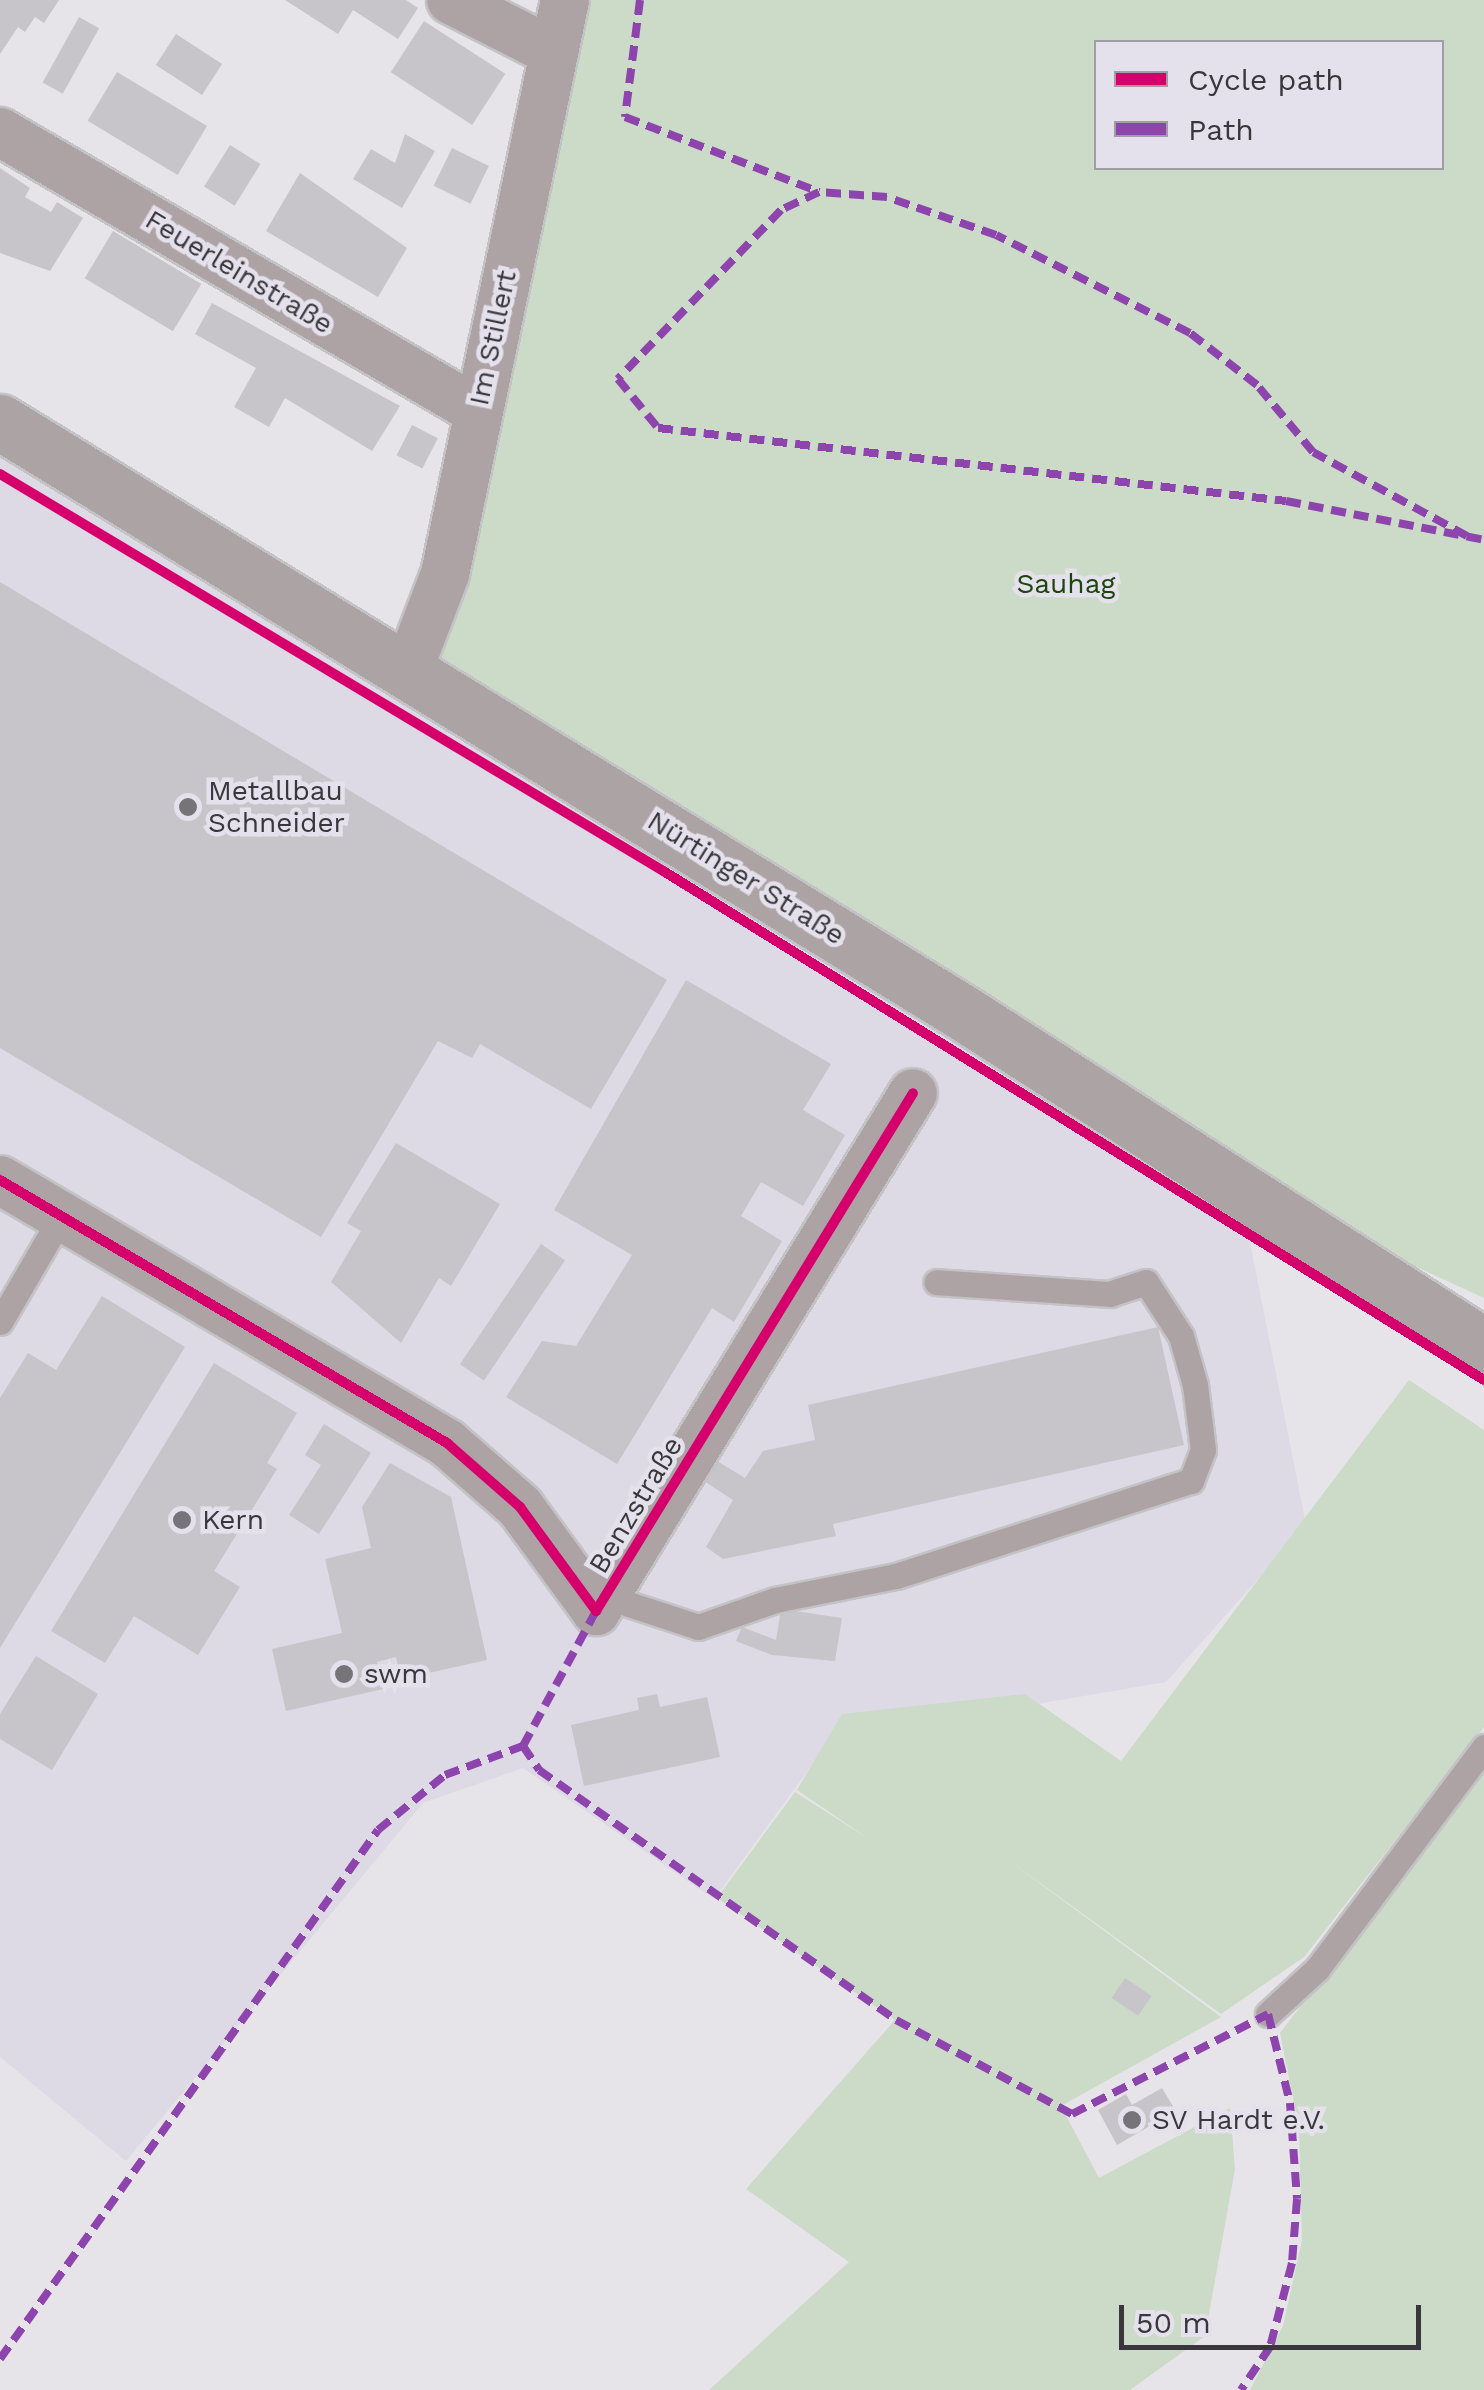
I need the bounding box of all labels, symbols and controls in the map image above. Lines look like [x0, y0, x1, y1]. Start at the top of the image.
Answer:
legend [1094, 40, 1444, 170]
text: Cycle path [1188, 62, 1344, 97]
text: Path [1188, 112, 1254, 147]
street label: Feuerleinstraße [139, 203, 339, 341]
street label: Im Stillert [462, 267, 524, 409]
park label: Sauhag [1017, 567, 1115, 601]
place label: Metallbau Schneider [208, 774, 345, 840]
marker: Metallbau Schneider [177, 796, 199, 818]
street label: Nürtinger Straße [641, 804, 851, 952]
street label: Benzstraße [582, 1431, 690, 1579]
place label: Kern [202, 1503, 264, 1537]
marker: Kern [171, 1509, 193, 1531]
place label: swm [364, 1657, 428, 1691]
marker: swm [333, 1663, 355, 1685]
place label: SV Hardt e.V. [1152, 2103, 1326, 2137]
marker: SV Hardt e.V. [1121, 2109, 1143, 2131]
scale bar [1124, 2285, 1426, 2347]
text: 50 m [1136, 2305, 1211, 2340]

